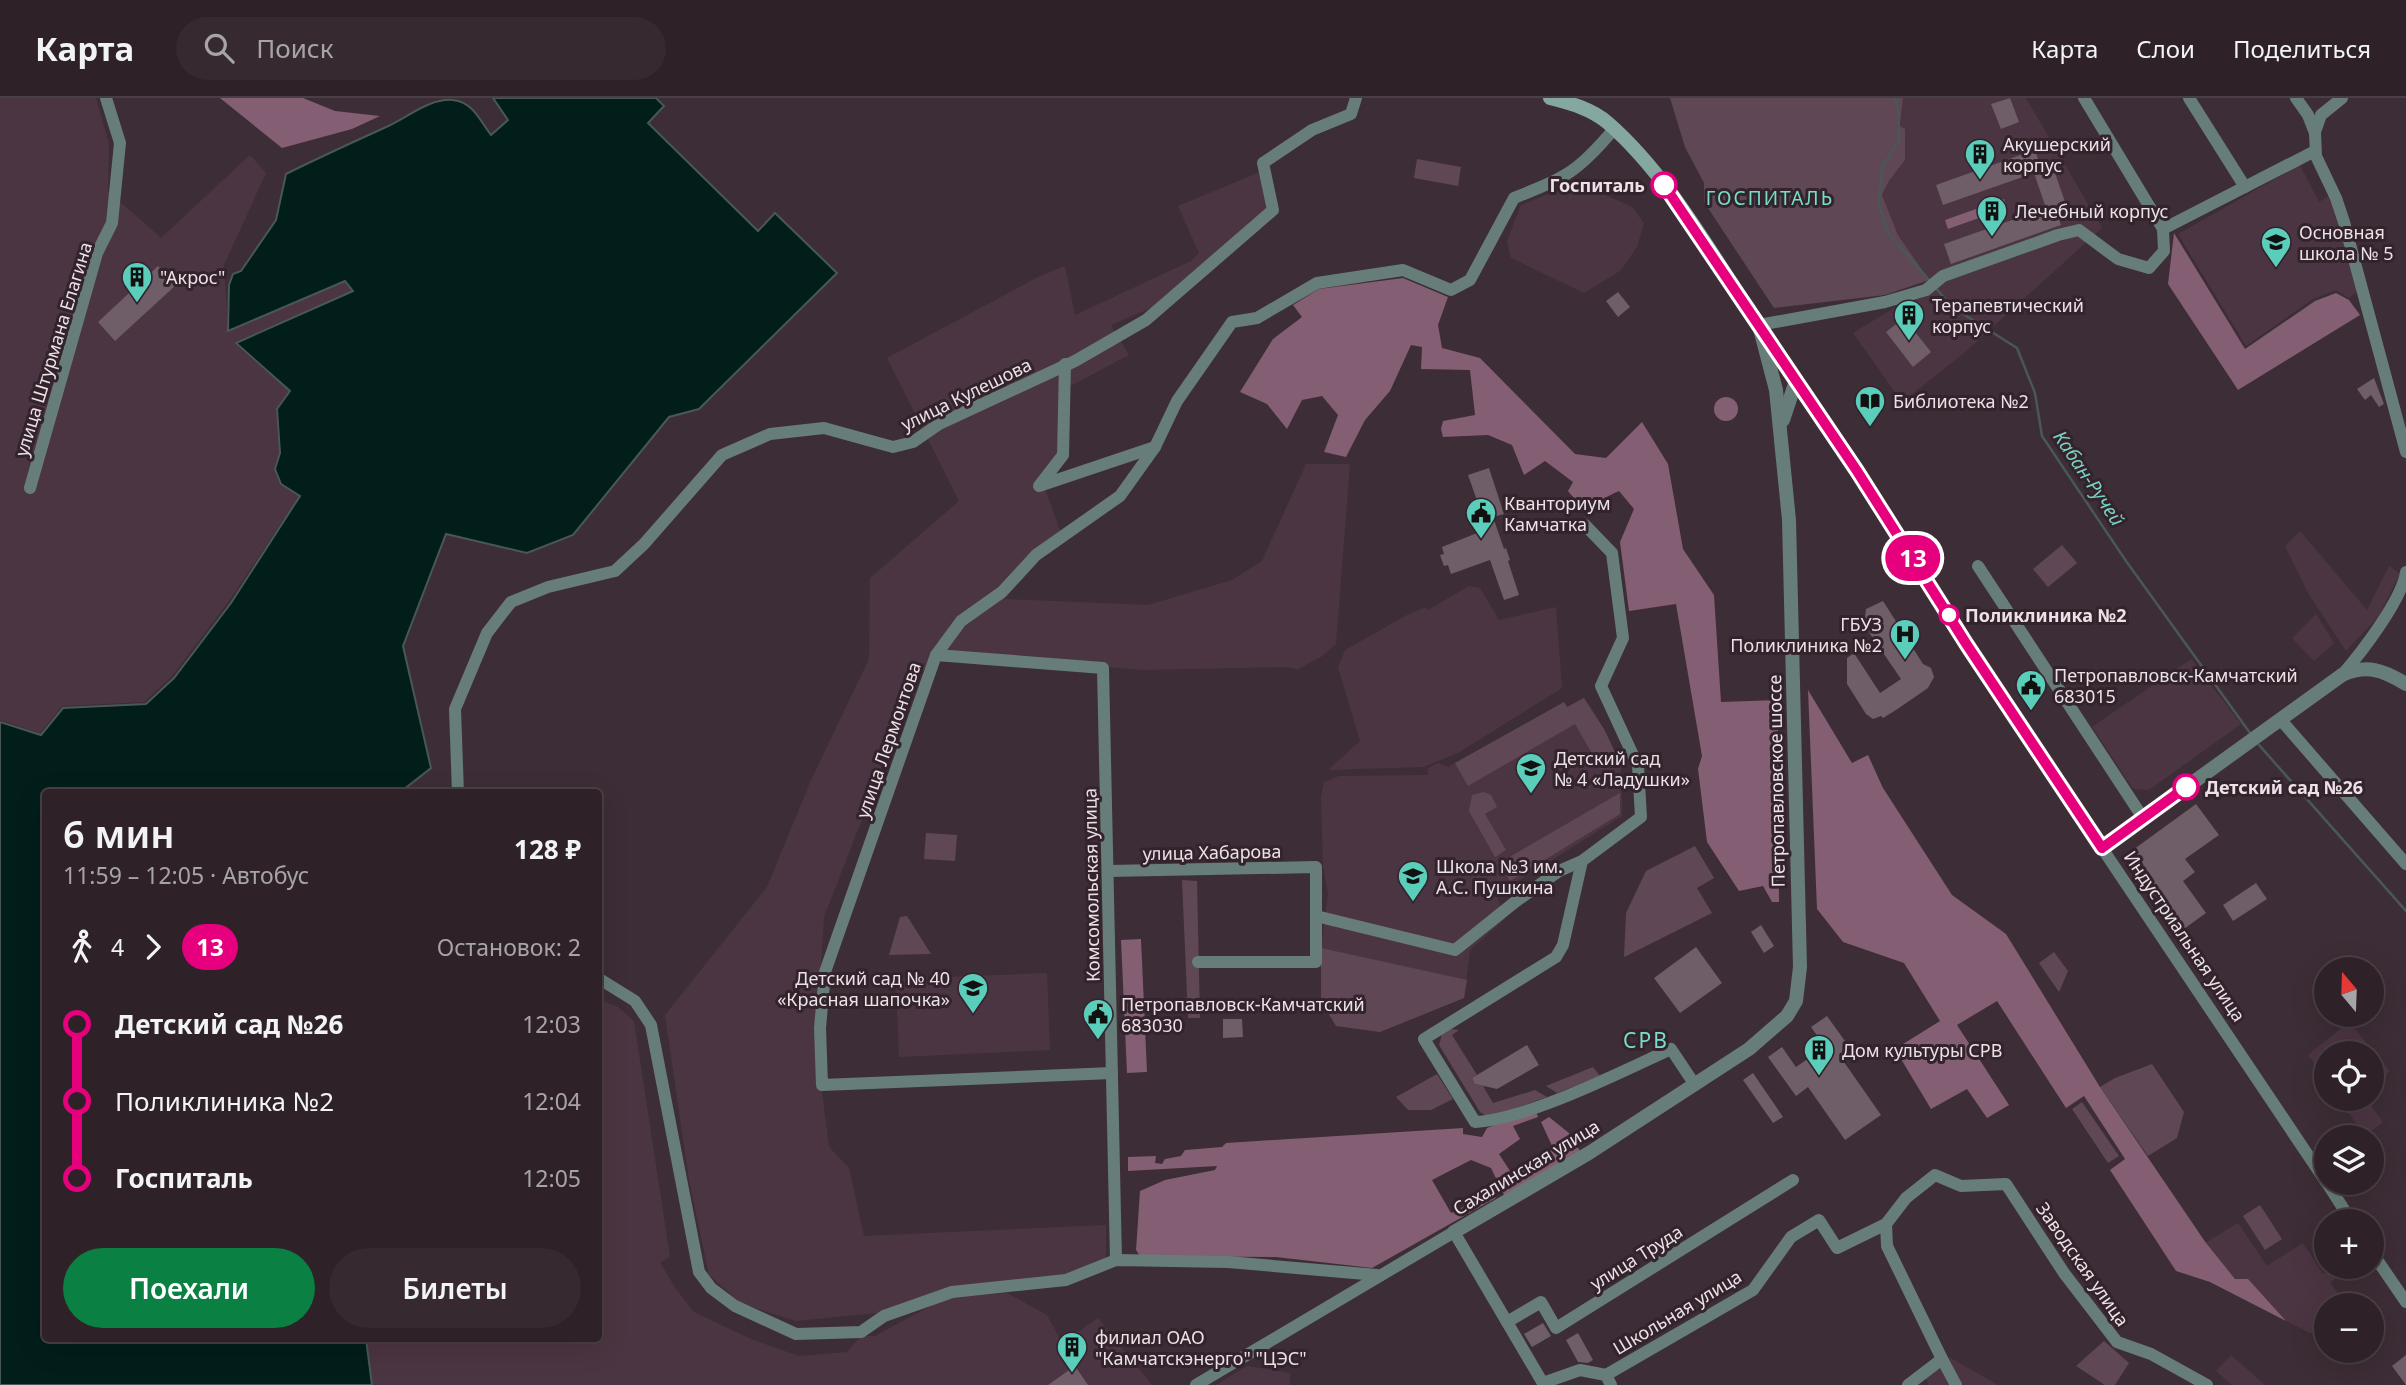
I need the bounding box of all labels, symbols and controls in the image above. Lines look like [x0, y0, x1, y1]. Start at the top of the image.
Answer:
search box [176, 17, 666, 80]
text: Карта [35, 26, 134, 71]
icon: search [200, 29, 238, 67]
text: Поиск [256, 30, 333, 66]
text: Карта [2031, 32, 2098, 65]
text: Слои [2136, 32, 2195, 65]
text: Поделиться [2233, 32, 2371, 65]
place label: Акушерский корпус [2003, 132, 2111, 177]
building icon: Акушерский корпус [1963, 137, 1997, 181]
marker: Госпиталь [1651, 172, 1677, 198]
place label: Госпиталь [1549, 173, 1645, 197]
district label: ГОСПИТАЛЬ [1706, 185, 1834, 211]
building icon: Лечебный корпус [1975, 194, 2009, 238]
place label: Лечебный корпус [2015, 199, 2169, 223]
place label: Основная школа № 5 [2299, 220, 2394, 265]
school or university icon: Основная школа № 5 [2259, 225, 2293, 269]
street label: улица Штурмана Елагина [9, 239, 97, 459]
building icon: "Акрос" [120, 260, 154, 304]
place label: "Акрос" [160, 265, 225, 289]
place label: Терапевтический корпус [1932, 293, 2084, 338]
building icon: Терапевтический корпус [1892, 298, 1926, 342]
street label: улица Кулешова [897, 352, 1035, 436]
library icon: Библиотека №2 [1853, 384, 1887, 428]
place label: Библиотека №2 [1893, 389, 2029, 413]
water label: Кабан-Ручей [2048, 425, 2131, 531]
place label: Кванториум Камчатка [1504, 491, 1610, 536]
public building icon: Кванториум Камчатка [1464, 496, 1498, 540]
line badge: 13 [1882, 535, 1944, 581]
text: 13 [1899, 541, 1927, 574]
place label: Поликлиника №2 [1965, 603, 2127, 627]
marker: Поликлиника №2 [1939, 605, 1959, 625]
place label: ГБУЗ Поликлиника №2 [1730, 612, 1882, 657]
hospital icon: ГБУЗ Поликлиника №2 [1888, 617, 1922, 661]
street label: улица Лермонтова [850, 659, 926, 821]
place label: Петропавловск-Камчатский 683015 [2054, 663, 2298, 708]
public building icon: Петропавловск-Камчатский 683015 [2014, 668, 2048, 712]
street label: Петропавловское шоссе [1762, 674, 1790, 888]
place label: Детский сад № 4 «Ладушки» [1554, 746, 1690, 791]
school or university icon: Детский сад № 4 «Ладушки» [1514, 751, 1548, 795]
marker: Детский сад №26 [2173, 774, 2199, 800]
place label: Детский сад №26 [2205, 775, 2363, 799]
street label: Комсомольская улица [1077, 788, 1105, 982]
text: 6 мин [63, 807, 175, 859]
text: 128 ₽ [514, 831, 581, 867]
street label: улица Хабарова [1142, 839, 1282, 865]
street label: Индустриальная улица [2119, 846, 2251, 1026]
place label: Школа №3 им. А.С. Пушкина [1436, 854, 1563, 899]
text: 11:59 – 12:05 · Автобус [63, 859, 309, 891]
school or university icon: Школа №3 им. А.С. Пушкина [1396, 859, 1430, 903]
icon: walk [63, 928, 101, 966]
icon: forward [134, 928, 172, 966]
text: 13 [196, 930, 224, 963]
text: 4 [111, 931, 124, 963]
text: Остановок: 2 [437, 931, 581, 963]
north arrow [2314, 957, 2384, 1027]
map controls [2314, 957, 2384, 1363]
place label: Детский сад № 40 «Красная шапочка» [777, 966, 950, 1011]
school or university icon: Детский сад № 40 «Красная шапочка» [956, 971, 990, 1015]
place label: Петропавловск-Камчатский 683030 [1121, 992, 1365, 1037]
public building icon: Петропавловск-Камчатский 683030 [1081, 997, 1115, 1041]
text: Детский сад №26 [115, 1006, 343, 1042]
text: 12:03 [522, 1008, 581, 1040]
district label: СРВ [1623, 1026, 1669, 1054]
building icon: Дом культуры СРВ [1802, 1033, 1836, 1077]
place label: Дом культуры СРВ [1842, 1038, 2002, 1062]
button: locate [2314, 1041, 2384, 1111]
text: Поликлиника №2 [115, 1083, 334, 1119]
text: 12:04 [522, 1085, 581, 1117]
street label: Сахалинская улица [1448, 1114, 1604, 1220]
button: layers [2314, 1125, 2384, 1195]
text: Госпиталь [115, 1160, 253, 1196]
text: 12:05 [522, 1162, 581, 1194]
street label: Заводская улица [2031, 1197, 2135, 1331]
button: + [2314, 1209, 2384, 1279]
street label: улица Труда [1585, 1219, 1687, 1295]
button: Поехали [63, 1248, 315, 1328]
button: Билеты [329, 1248, 581, 1328]
street label: Школьная улица [1608, 1264, 1746, 1360]
button: − [2314, 1293, 2384, 1363]
place label: филиал ОАО "Камчатскэнерго" "ЦЭС" [1095, 1325, 1307, 1370]
building icon: филиал ОАО "Камчатскэнерго" "ЦЭС" [1055, 1330, 1089, 1374]

